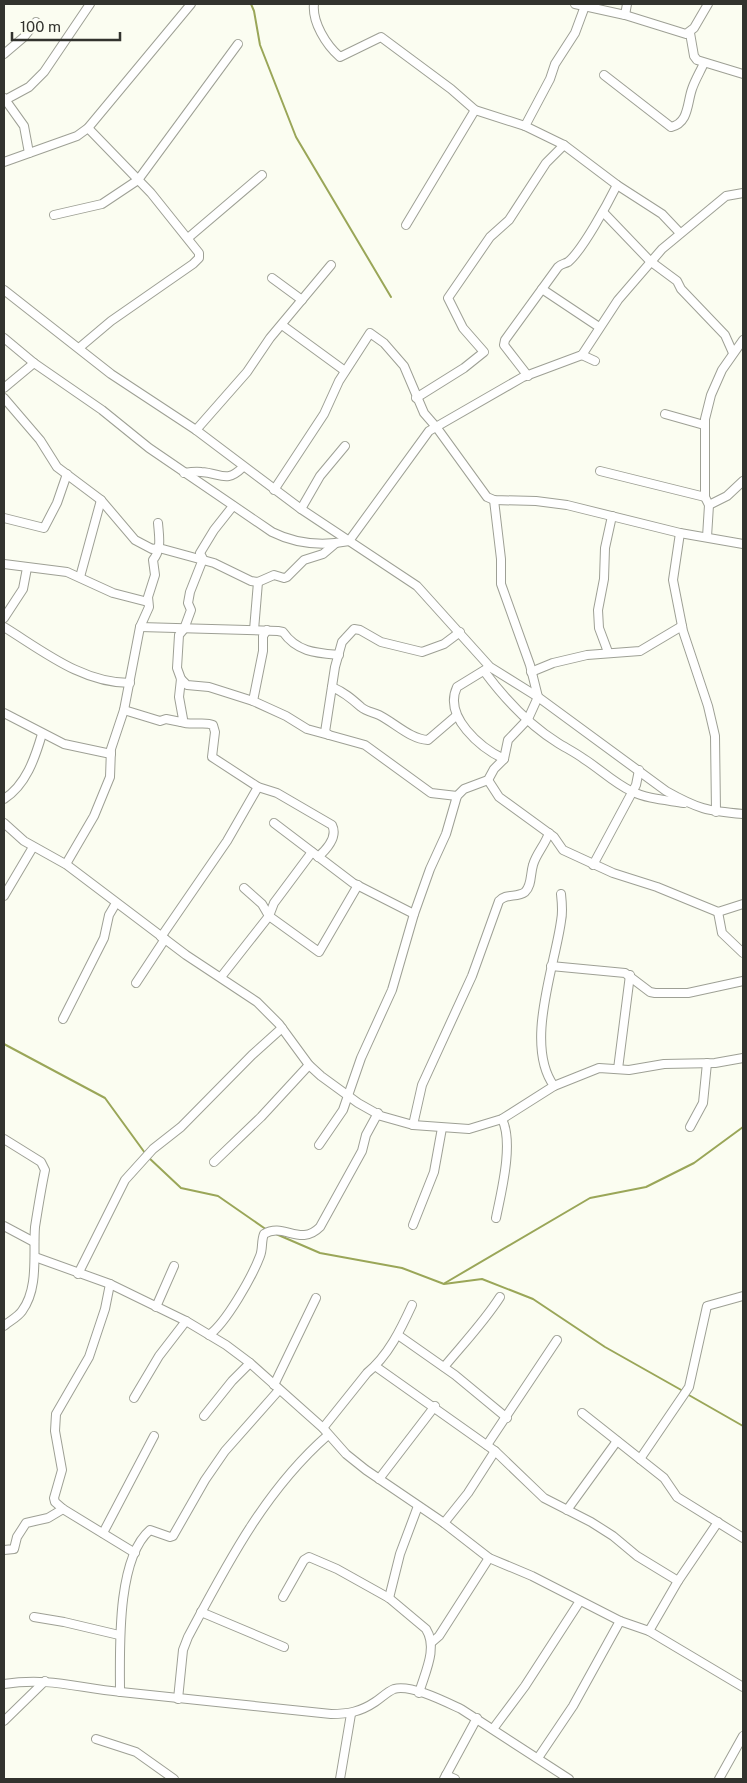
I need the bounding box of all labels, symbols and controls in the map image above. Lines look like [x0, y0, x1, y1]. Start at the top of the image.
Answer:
scale bar [12, 10, 120, 42]
text: 100 m [20, 18, 61, 35]

